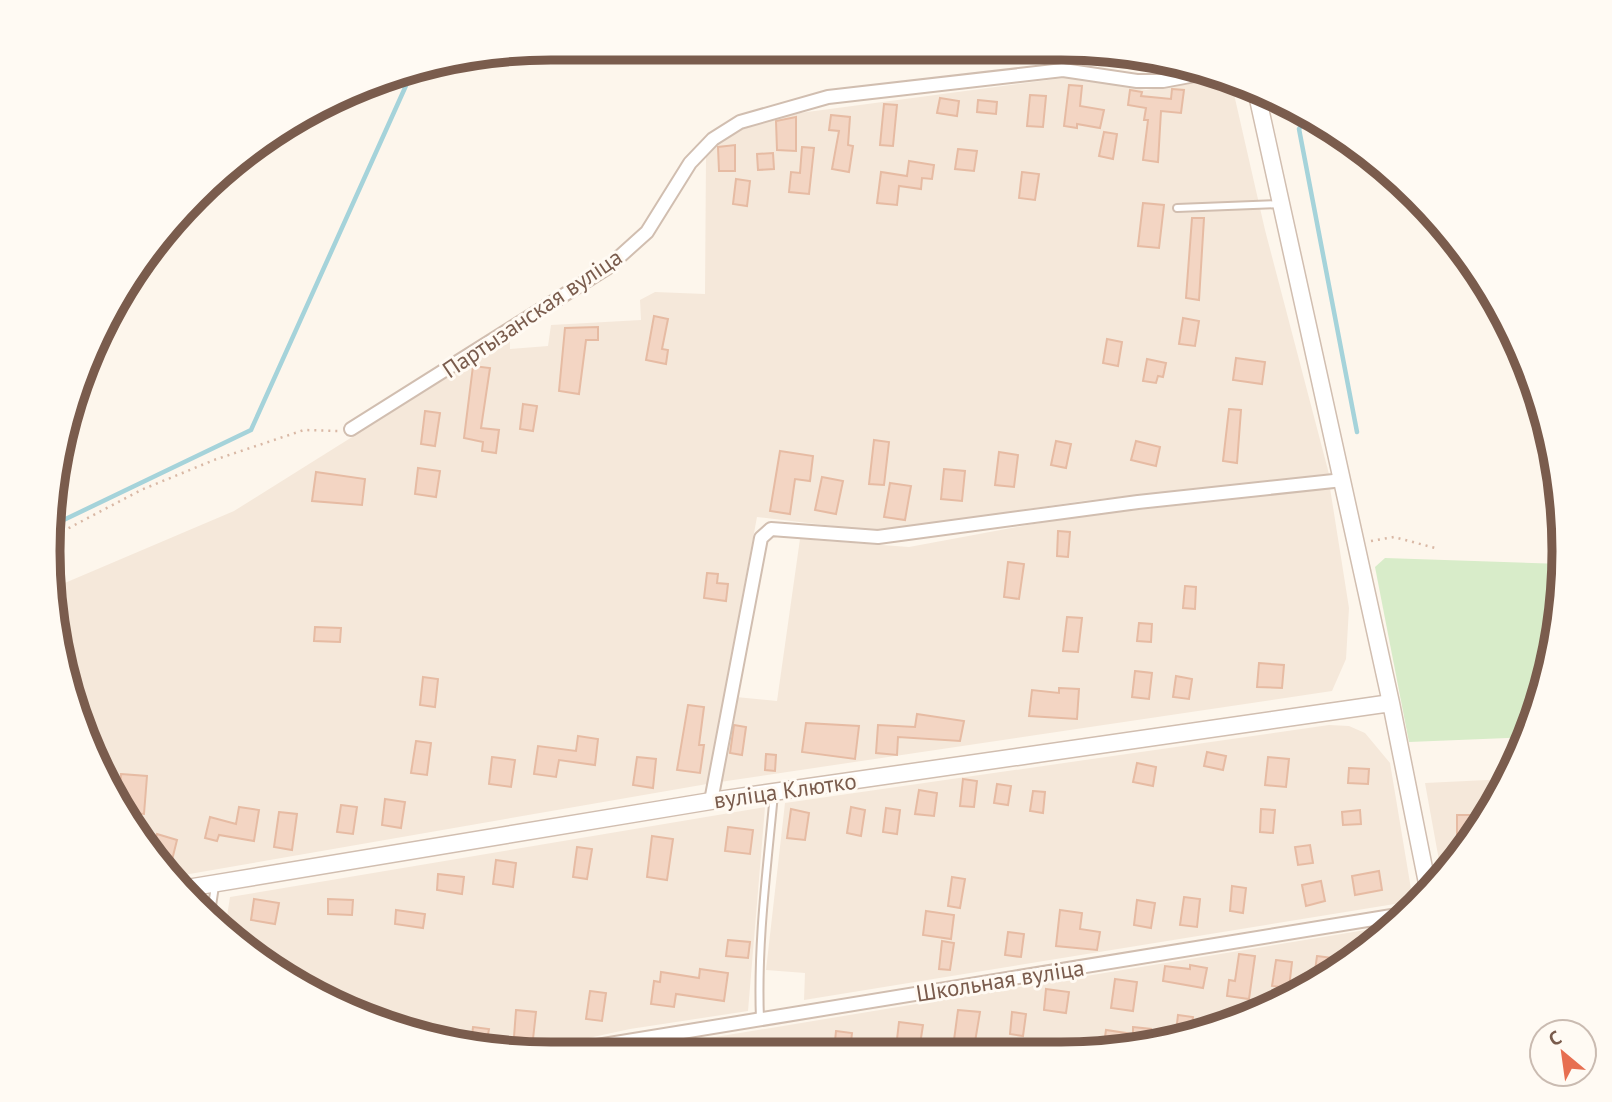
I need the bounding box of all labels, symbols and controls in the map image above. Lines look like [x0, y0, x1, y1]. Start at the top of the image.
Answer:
street label: Партызанская вуліца [437, 242, 627, 384]
street label: вуліца Клютко [712, 766, 858, 814]
street label: Школьная вуліца [914, 952, 1086, 1008]
north arrow [1528, 1018, 1598, 1088]
text: С [1544, 1025, 1566, 1051]

